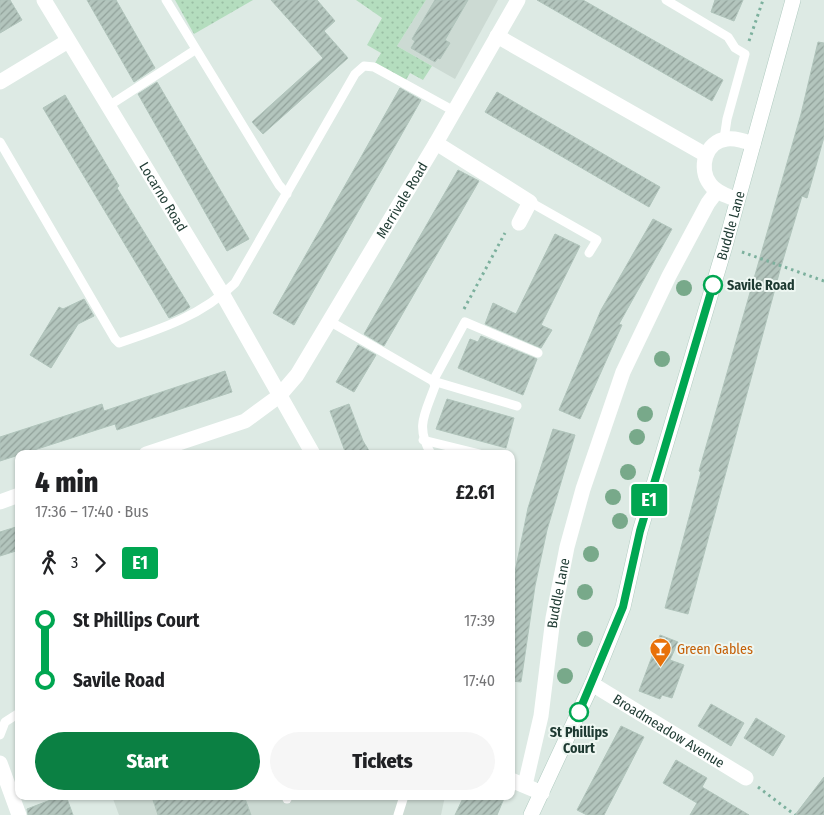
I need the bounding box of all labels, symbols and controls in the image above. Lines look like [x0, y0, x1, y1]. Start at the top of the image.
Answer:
street label: Locarno Road [135, 159, 190, 235]
street label: Merrivale Road [373, 159, 432, 242]
street label: Buddle Lane [713, 189, 749, 262]
marker: Savile Road [703, 275, 723, 295]
place label: Savile Road [727, 277, 795, 294]
text: 4 min [35, 466, 98, 499]
text: £2.61 [456, 481, 495, 504]
line badge: E1 [626, 484, 672, 516]
text: E1 [641, 489, 657, 511]
text: 17:36 – 17:40 · Bus [35, 502, 149, 521]
icon: walk [35, 549, 63, 577]
icon: forward [86, 549, 114, 577]
text: E1 [132, 552, 148, 574]
text: 3 [71, 553, 78, 572]
street label: Buddle Lane [544, 556, 574, 629]
text: St Phillips Court [73, 609, 199, 632]
text: 17:39 [464, 611, 495, 630]
bar icon: Green Gables [649, 637, 673, 668]
place label: Green Gables [677, 641, 753, 658]
text: Savile Road [73, 669, 165, 692]
text: 17:40 [463, 671, 495, 690]
street label: Broadmeadow Avenue [610, 691, 728, 772]
marker: St Phillips Court [569, 702, 589, 722]
place label: St Phillips Court [550, 724, 608, 757]
button: Start [35, 732, 260, 790]
button: Tickets [270, 732, 495, 790]

